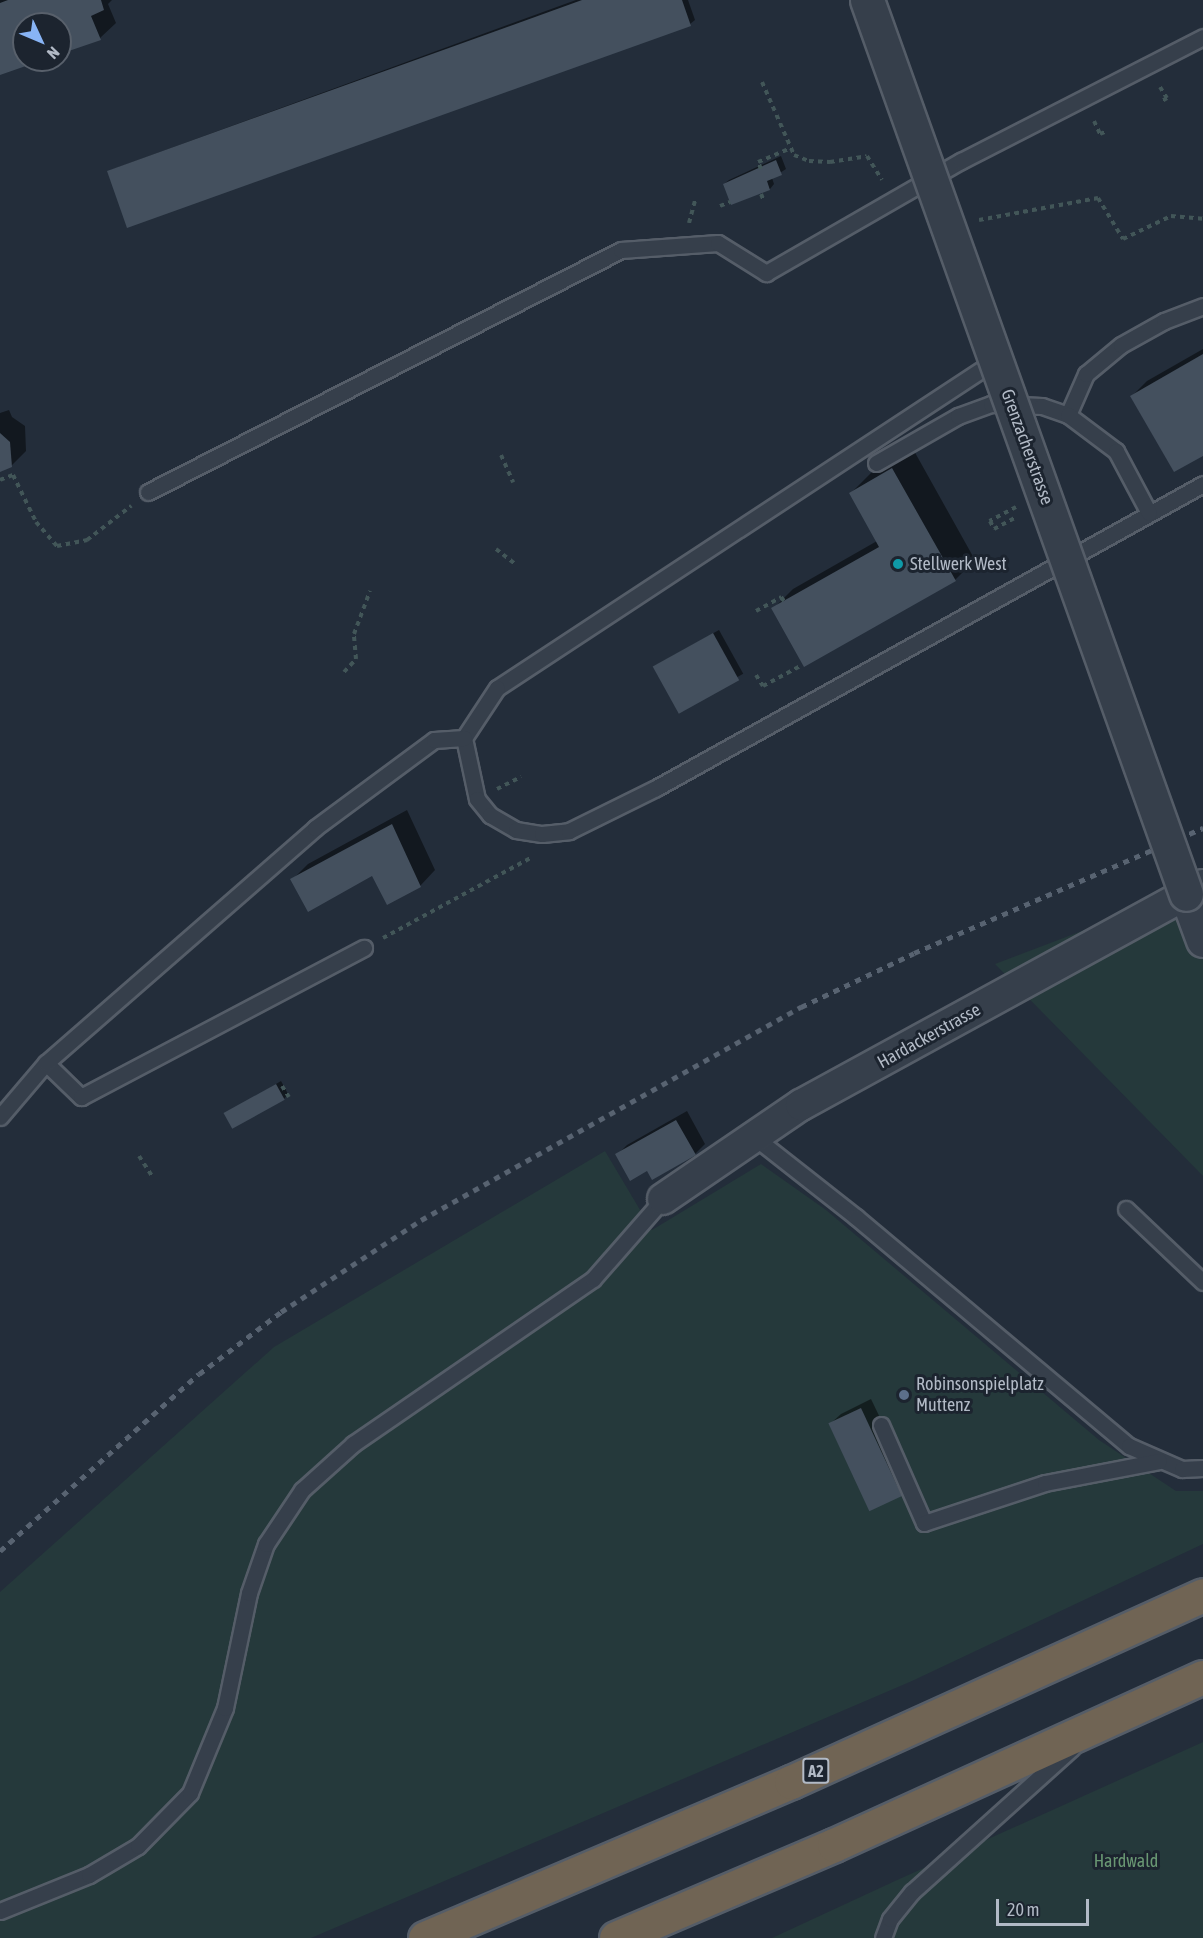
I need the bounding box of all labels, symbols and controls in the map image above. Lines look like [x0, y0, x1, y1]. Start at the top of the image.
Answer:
north arrow [12, 12, 72, 72]
text: N [44, 43, 63, 63]
street label: Grenzacherstrasse [996, 386, 1058, 508]
place label: Stellwerk West [910, 553, 1007, 575]
marker: Stellwerk West [891, 557, 905, 571]
street label: Hardackerstrasse [874, 999, 984, 1073]
place label: Robinsonspielplatz Muttenz [916, 1374, 1044, 1416]
marker: Robinsonspielplatz Muttenz [897, 1388, 911, 1402]
road number: A2 [801, 1758, 831, 1784]
park label: Hardwald [1094, 1850, 1158, 1872]
scale bar [999, 1887, 1092, 1925]
text: 20 m [1007, 1899, 1039, 1920]

